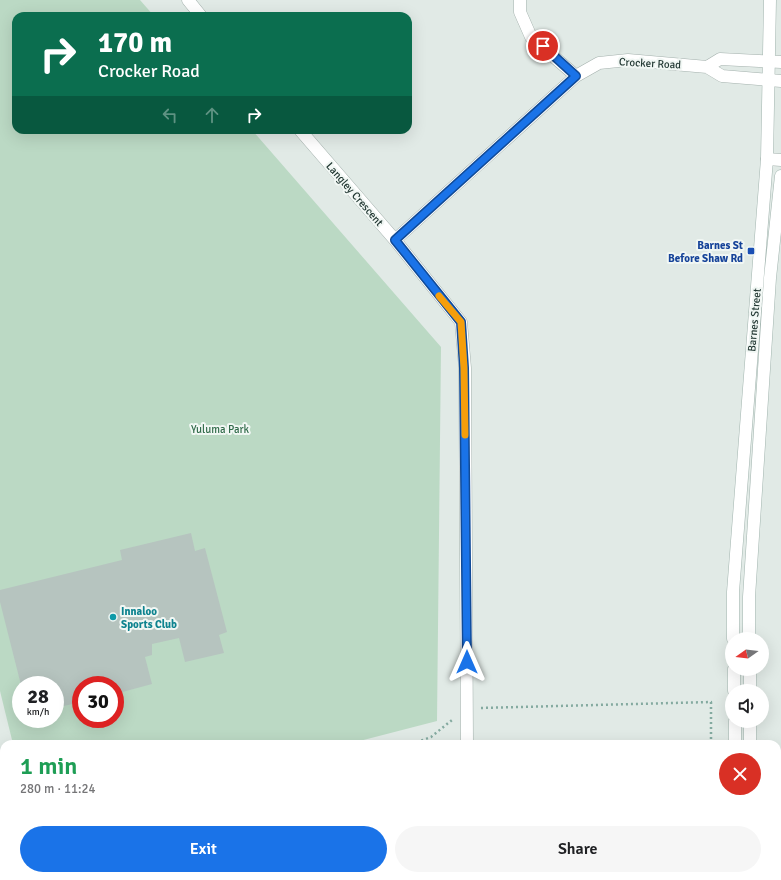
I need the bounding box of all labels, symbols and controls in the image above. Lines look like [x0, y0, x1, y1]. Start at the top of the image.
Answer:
text: 170 m [98, 26, 172, 60]
icon: right [32, 28, 84, 80]
pin [526, 29, 560, 63]
icon: arrive [532, 35, 554, 57]
street label: Crocker Road [619, 55, 682, 72]
text: Crocker Road [98, 60, 200, 82]
icon: left [159, 104, 181, 126]
icon: ahead [201, 104, 223, 126]
icon: right [243, 104, 265, 126]
street label: Langley Crescent [323, 160, 386, 229]
place label: Barnes St Before Shaw Rd [668, 239, 743, 265]
marker: Barnes St Before Shaw Rd [746, 246, 756, 256]
street label: Barnes Street [745, 288, 764, 352]
park label: Yuluma Park [191, 423, 250, 436]
place label: Innaloo Sports Club [121, 605, 177, 631]
marker: Innaloo Sports Club [108, 612, 118, 622]
north arrow [725, 632, 769, 676]
map controls [725, 632, 769, 728]
position arrow [446, 641, 488, 683]
speed limit sign: 30 [72, 676, 124, 728]
text: 28 [27, 684, 49, 709]
button: sound [725, 684, 769, 728]
text: km/h [27, 706, 49, 718]
text: 1 min [20, 751, 77, 781]
button: close [719, 753, 761, 795]
text: 280 m · 11:24 [20, 781, 96, 797]
button: Exit [20, 826, 387, 872]
button: Share [395, 826, 761, 872]

